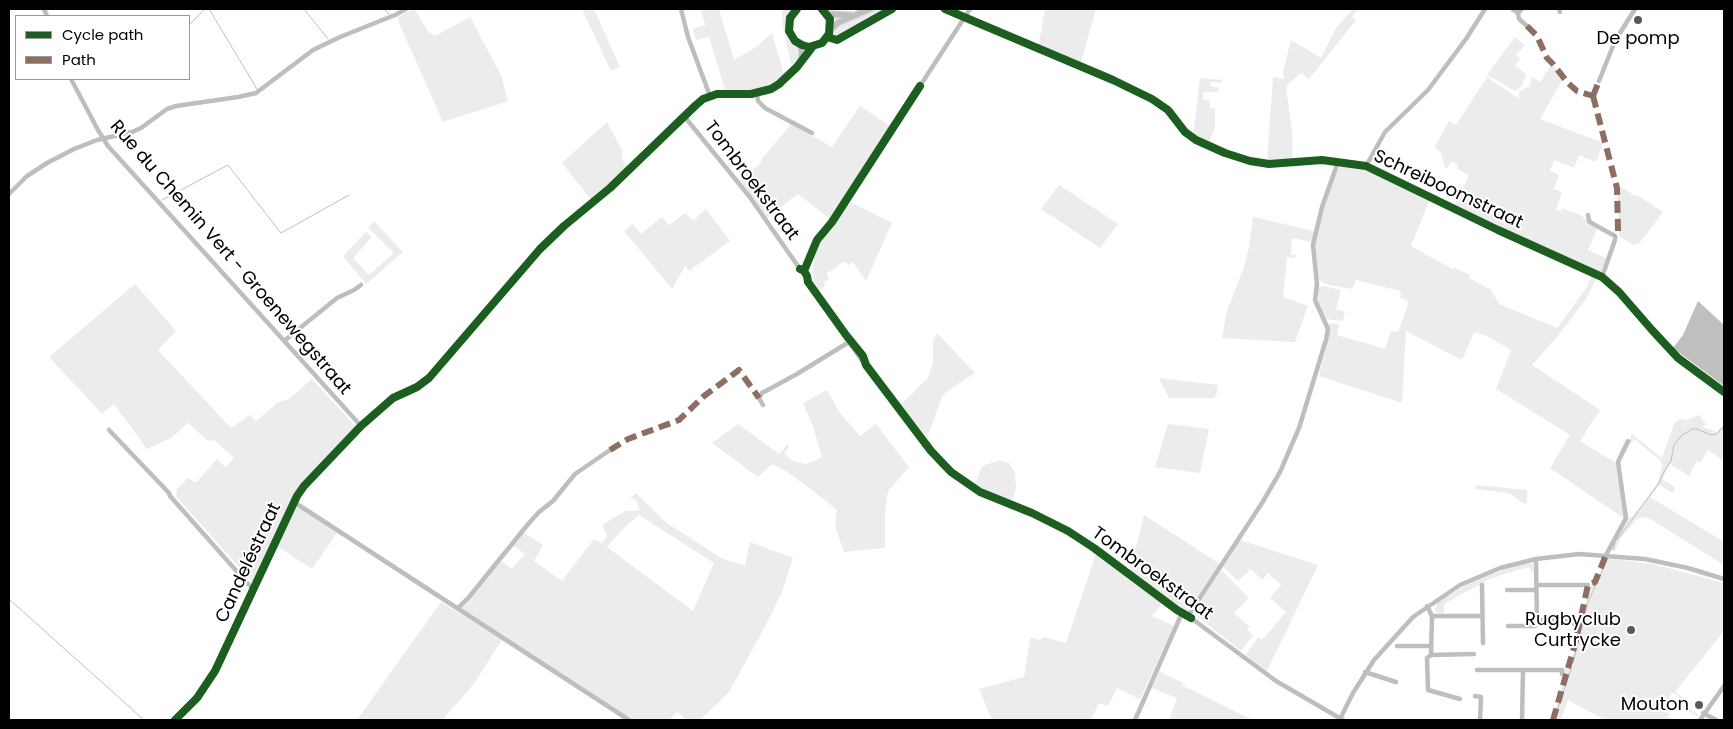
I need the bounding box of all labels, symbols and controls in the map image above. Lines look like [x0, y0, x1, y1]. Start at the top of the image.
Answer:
marker: De pomp [1632, 14, 1644, 26]
legend [15, 15, 190, 80]
text: Cycle path [62, 24, 143, 45]
place label: De pomp [1596, 28, 1680, 50]
text: Path [62, 49, 96, 70]
street label: Rue du Chemin Vert - Groenewegstraat [105, 116, 355, 400]
street label: Tombroekstraat [699, 117, 803, 245]
street label: Schreiboomstraat [1370, 146, 1526, 234]
street label: Candeléstraat [212, 500, 286, 626]
street label: Tombroekstraat [1087, 523, 1217, 625]
place label: Rugbyclub Curtrycke [1525, 609, 1621, 652]
marker: Rugbyclub Curtrycke [1625, 624, 1637, 636]
place label: Mouton [1621, 694, 1689, 716]
marker: Mouton [1693, 699, 1705, 711]

